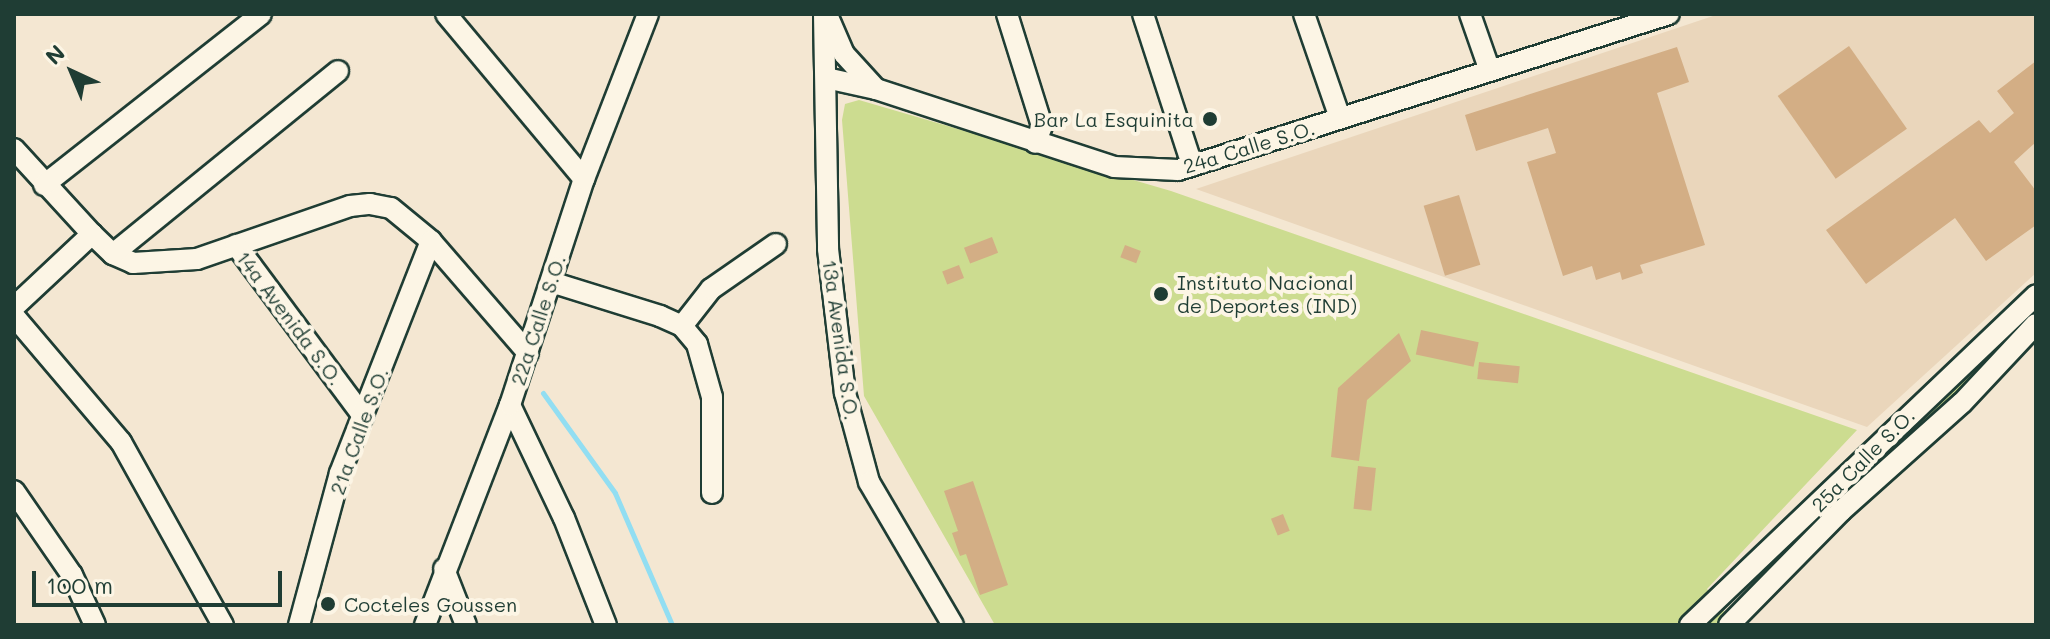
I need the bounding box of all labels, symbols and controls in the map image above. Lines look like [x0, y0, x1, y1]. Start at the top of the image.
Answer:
north arrow [32, 32, 112, 112]
text: N [39, 38, 71, 71]
place label: Bar La Esquinita [1034, 107, 1194, 131]
marker: Bar La Esquinita [1201, 110, 1219, 128]
street label: 24a Calle S.O. [1180, 116, 1318, 178]
street label: 14a Avenida S.O. [232, 246, 348, 390]
street label: 22a Calle S.O. [506, 252, 570, 388]
street label: 13a Avenida S.O. [818, 258, 864, 422]
place label: Instituto Nacional de Deportes (IND) [1177, 270, 1357, 317]
marker: Instituto Nacional de Deportes (IND) [1152, 285, 1170, 303]
street label: 21a Calle S.O. [325, 364, 393, 498]
street label: 25a Calle S.O. [1806, 403, 1920, 517]
scale bar [36, 555, 286, 605]
text: 100 m [46, 569, 113, 600]
place label: Cocteles Goussen [344, 592, 517, 616]
marker: Cocteles Goussen [319, 595, 337, 613]

